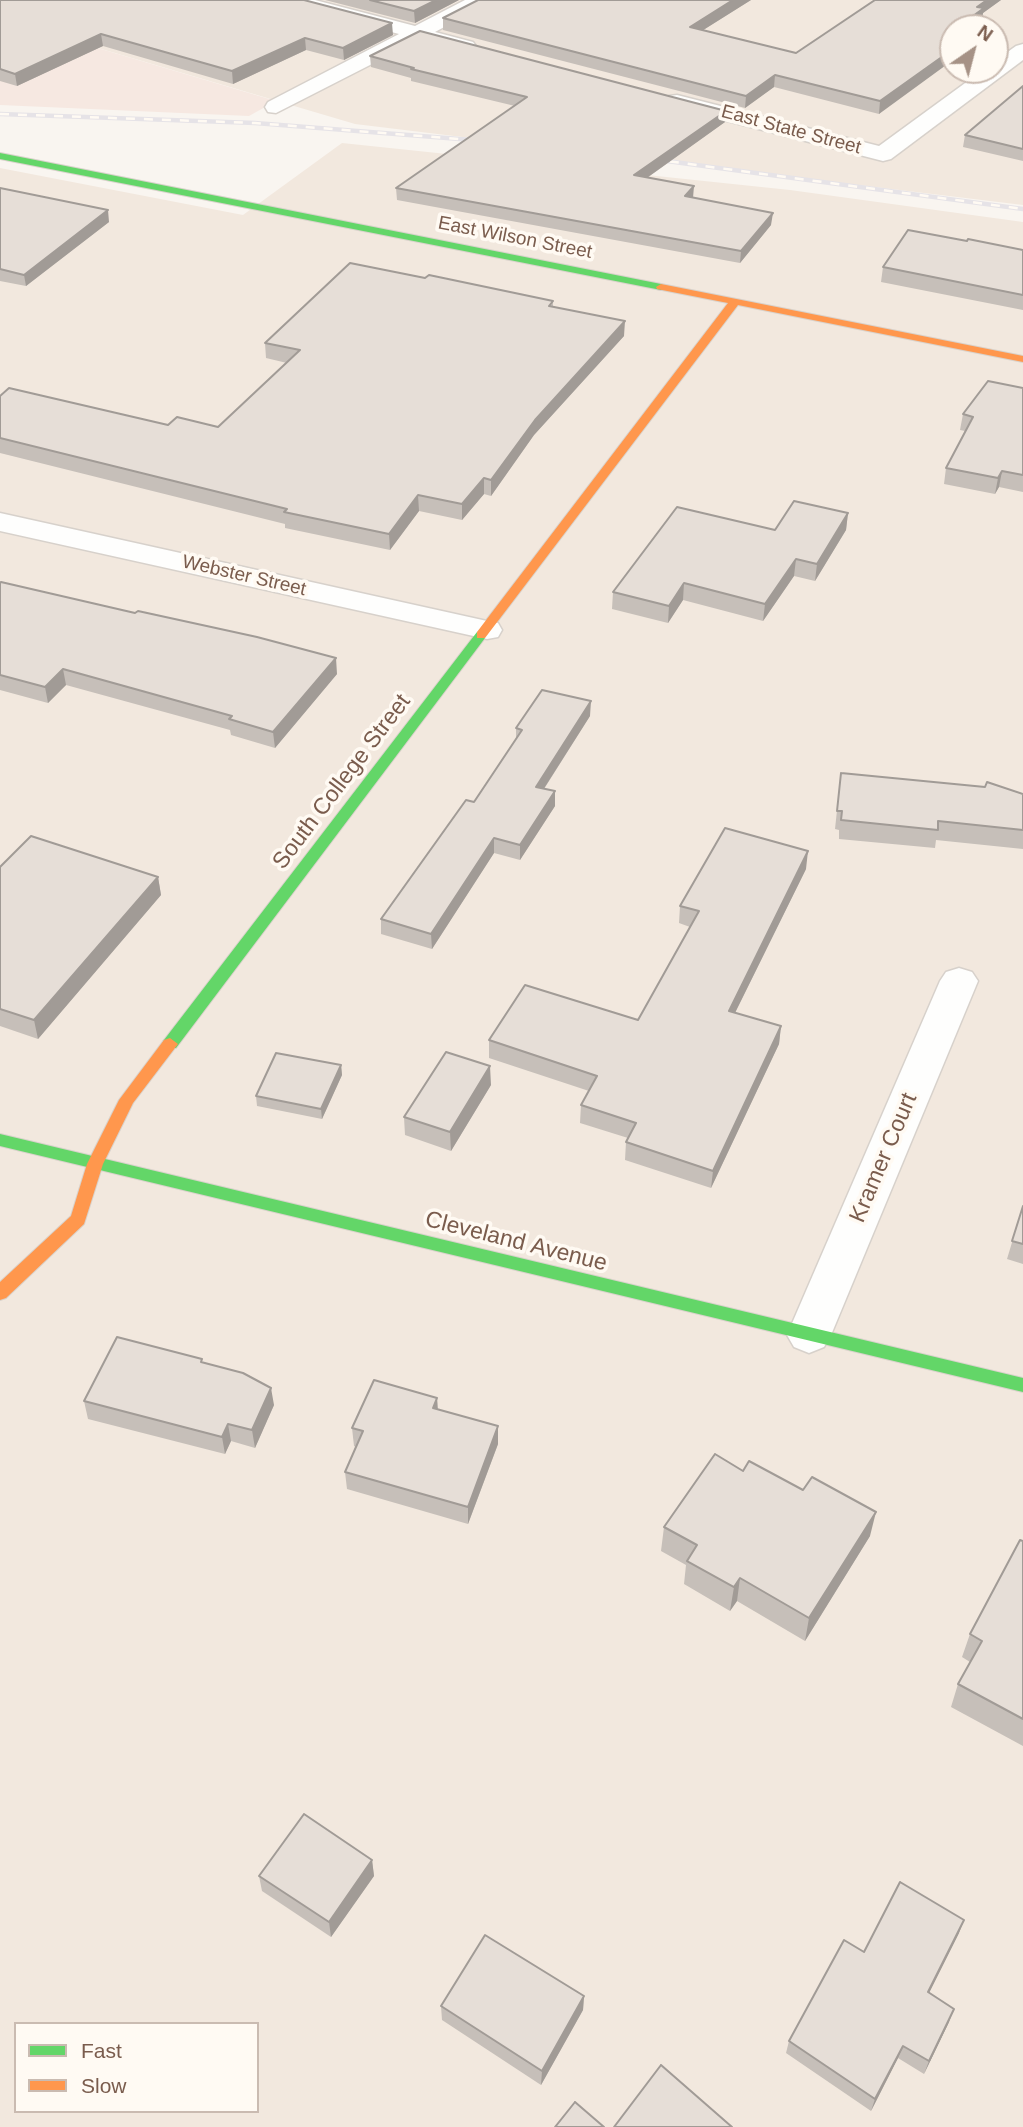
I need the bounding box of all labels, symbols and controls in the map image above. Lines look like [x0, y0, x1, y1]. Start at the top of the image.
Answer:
north arrow [939, 14, 1009, 84]
text: N [974, 20, 997, 46]
street label: East State Street [719, 100, 863, 160]
street label: East Wilson Street [436, 212, 594, 264]
street label: Webster Street [180, 551, 308, 601]
street label: South College Street [267, 689, 417, 875]
street label: Kramer Court [844, 1089, 924, 1227]
street label: Cleveland Avenue [422, 1206, 610, 1278]
legend [14, 2022, 259, 2113]
text: Fast [81, 2039, 122, 2062]
text: Slow [81, 2074, 127, 2097]

